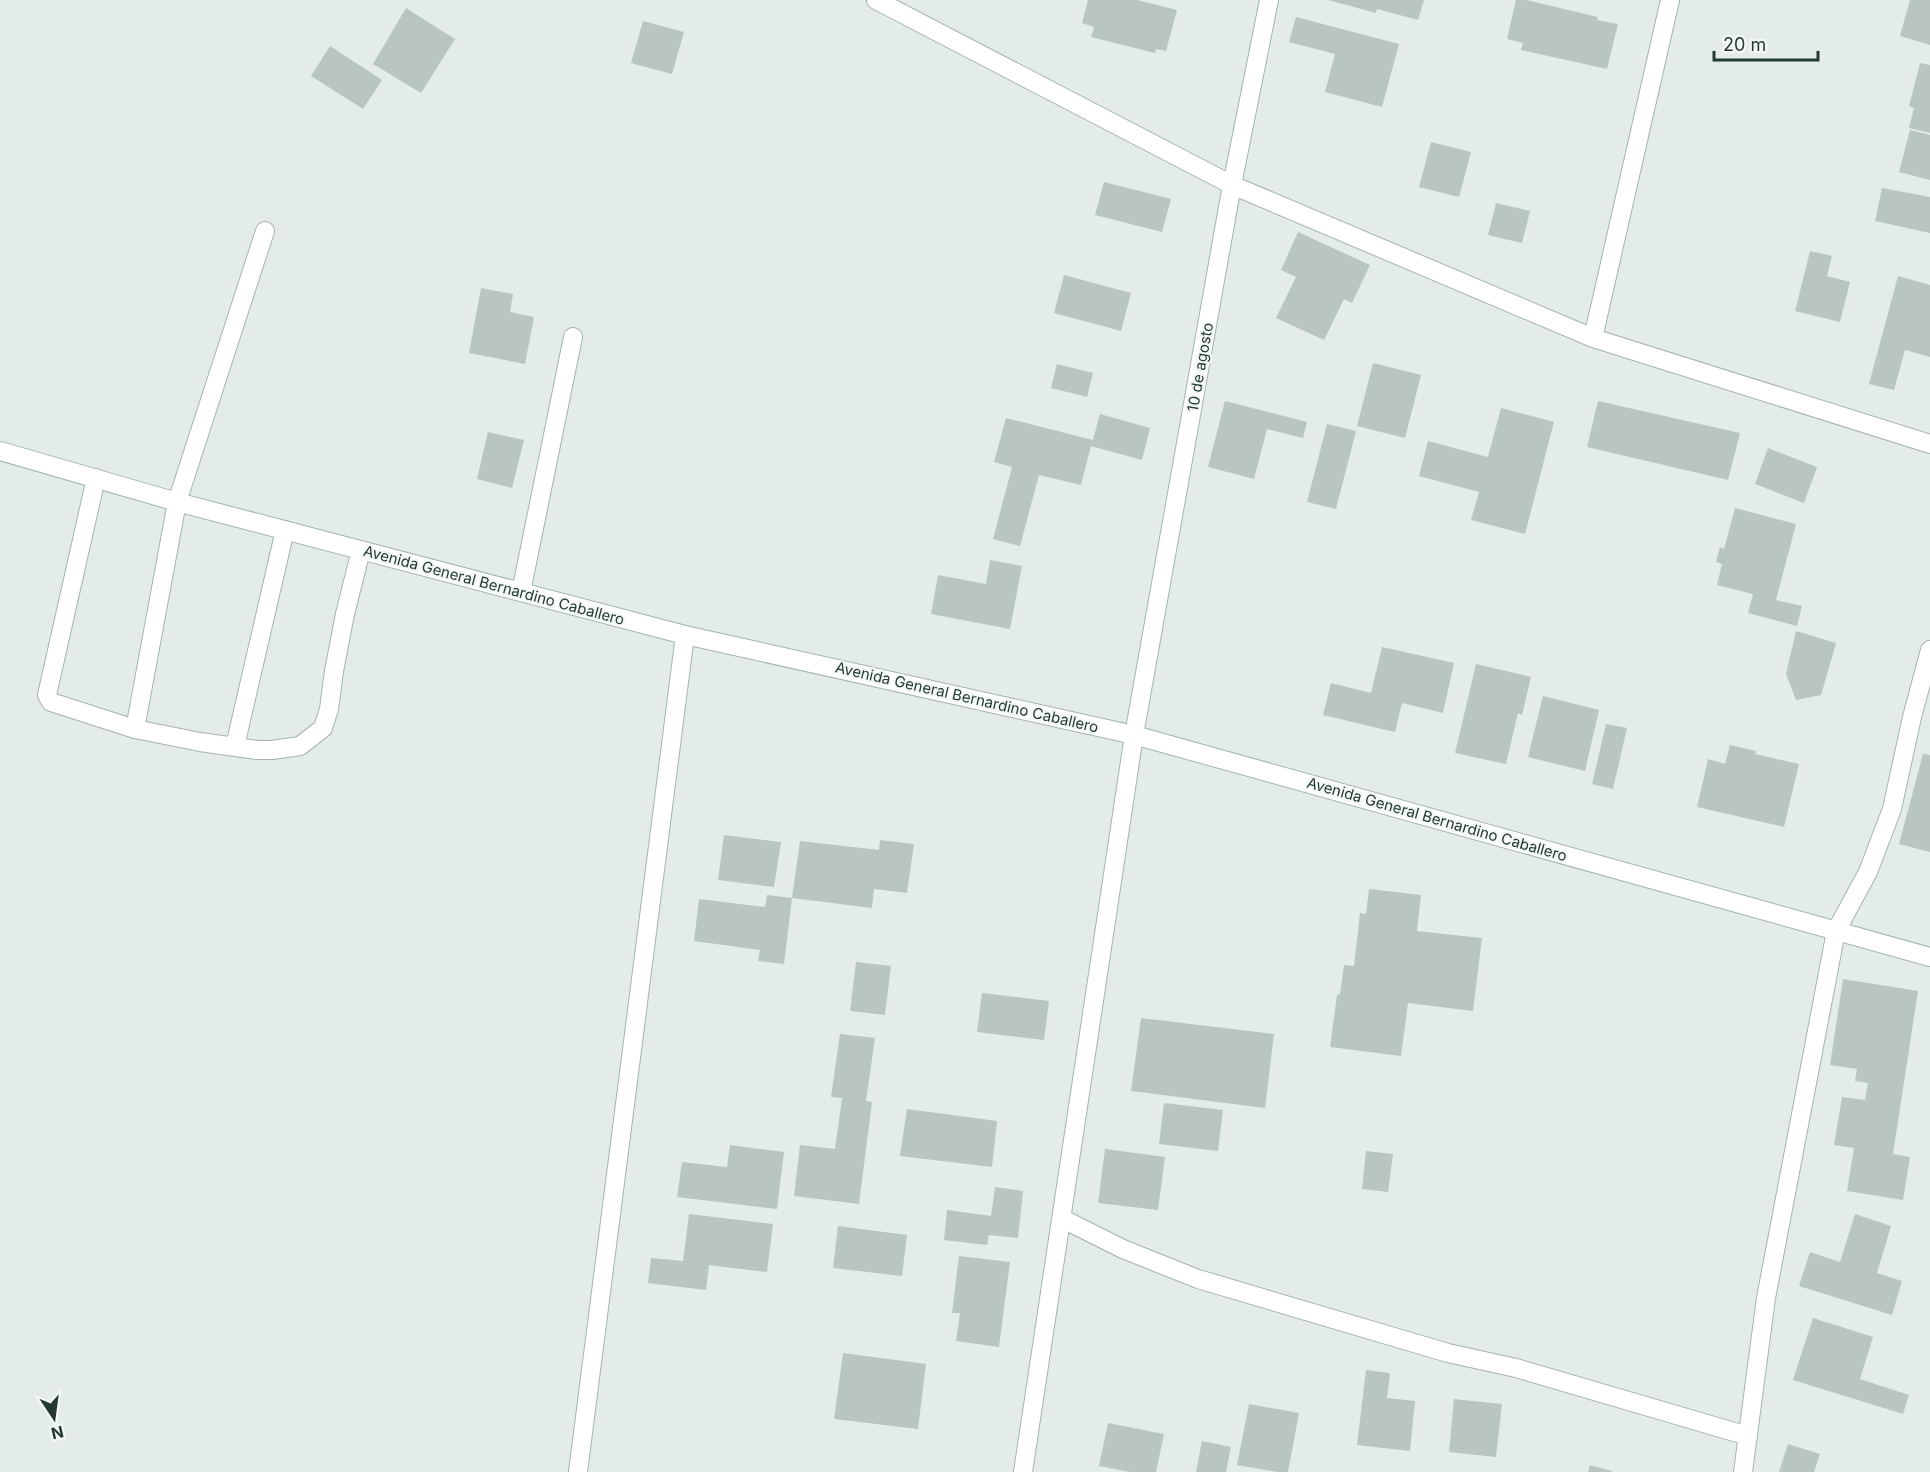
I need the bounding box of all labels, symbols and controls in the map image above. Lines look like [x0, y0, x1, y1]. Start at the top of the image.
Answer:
scale bar [1714, 24, 1818, 62]
text: 20 m [1723, 34, 1766, 55]
street label: 10 de agosto [1183, 321, 1217, 413]
street label: Avenida General Bernardino Caballero [361, 541, 627, 629]
street label: Avenida General Bernardino Caballero [834, 657, 1100, 737]
street label: Avenida General Bernardino Caballero [1305, 773, 1569, 865]
north arrow [24, 1388, 84, 1448]
text: N [49, 1421, 66, 1444]

